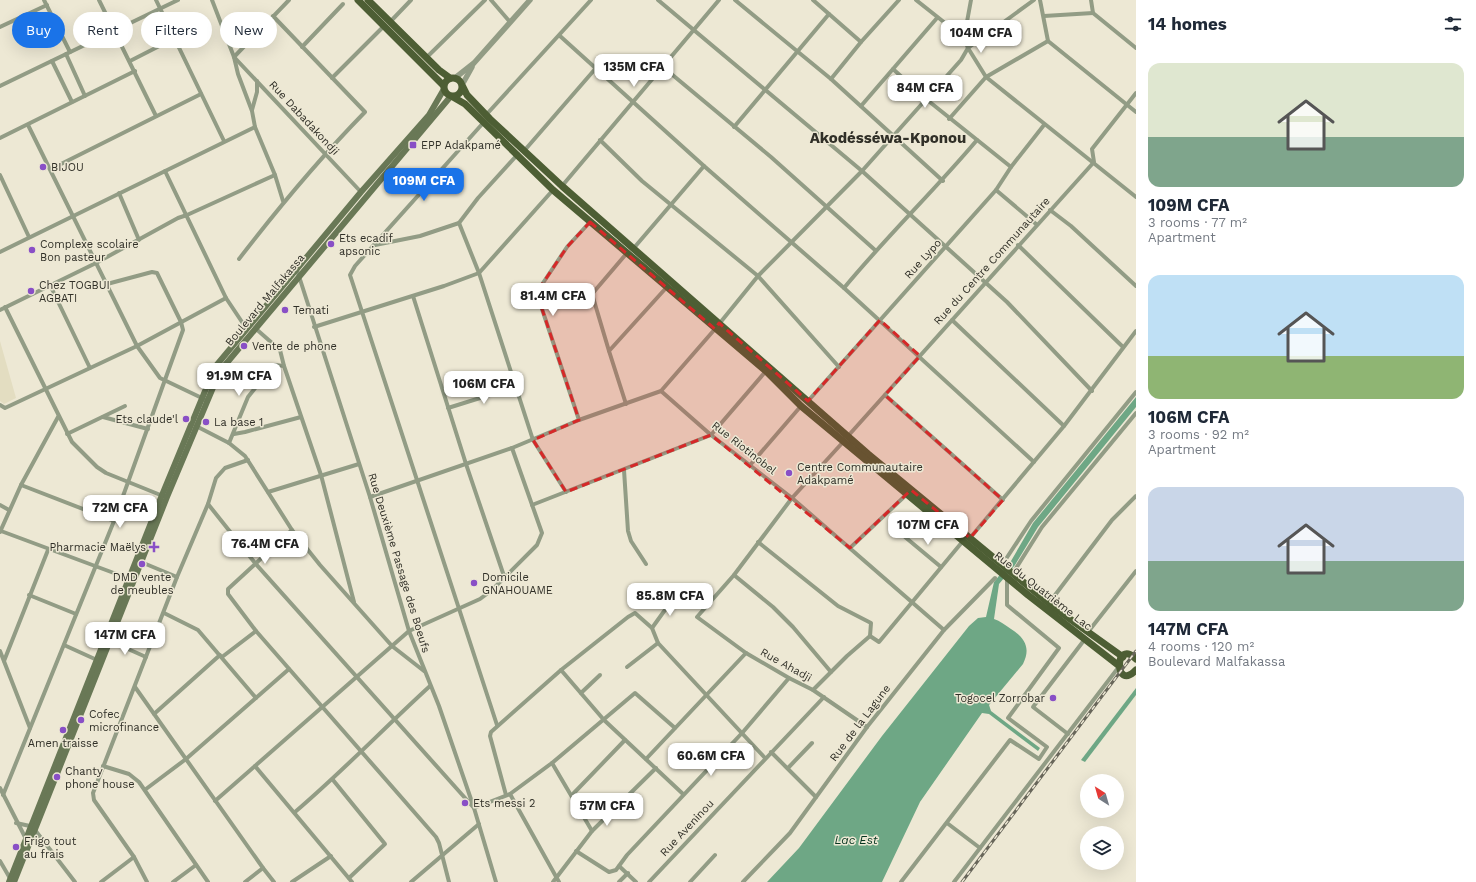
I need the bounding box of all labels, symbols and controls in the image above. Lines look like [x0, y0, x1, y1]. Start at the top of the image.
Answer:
chip: Buy [12, 12, 65, 48]
chip: Rent [73, 12, 133, 48]
chip: Filters [141, 12, 212, 48]
chip: New [220, 12, 277, 48]
icon: filters [1442, 13, 1464, 35]
text: 14 homes [1148, 14, 1227, 34]
pin: 104M CFA [940, 20, 1022, 54]
text: 104M CFA [950, 25, 1012, 40]
pin: 135M CFA [593, 54, 675, 88]
text: 135M CFA [603, 59, 665, 74]
pin: 84M CFA [888, 75, 962, 109]
street label: Rue Dabadakondji [266, 78, 342, 158]
text: 84M CFA [897, 80, 953, 95]
icon: home [1270, 89, 1342, 161]
district label: Akodésséwa-Kponou [810, 129, 966, 147]
place label: EPP Adakpamé [421, 139, 501, 152]
marker: EPP Adakpamé [408, 140, 418, 150]
place label: BIJOU [51, 161, 84, 174]
marker: BIJOU [38, 162, 48, 172]
pin: 109M CFA [383, 168, 465, 202]
text: 109M CFA [393, 173, 455, 188]
street label: Rue du Centre Communautaire [931, 194, 1053, 328]
text: 109M CFA [1148, 195, 1229, 215]
text: 3 rooms · 77 m² [1148, 215, 1247, 230]
text: Apartment [1148, 230, 1216, 245]
place label: Ets ecadif apsonic [339, 232, 394, 258]
street label: Rue Lypo [902, 237, 944, 281]
place label: Complexe scolaire Bon pasteur [40, 238, 139, 264]
marker: Ets ecadif apsonic [326, 239, 336, 249]
marker: Complexe scolaire Bon pasteur [27, 245, 37, 255]
street label: Boulevard Malfakassa [223, 251, 307, 349]
place label: Chez TOGBUI AGBATI [39, 279, 110, 305]
pin: 81.4M CFA [507, 283, 599, 317]
marker: Chez TOGBUI AGBATI [26, 286, 36, 296]
text: 81.4M CFA [520, 288, 586, 303]
icon: home [1270, 301, 1342, 373]
place label: Temati [293, 304, 329, 317]
marker: Temati [280, 305, 290, 315]
place label: Vente de phone [252, 340, 337, 353]
marker: Vente de phone [239, 341, 249, 351]
pin: 91.9M CFA [193, 363, 285, 397]
text: 91.9M CFA [206, 368, 272, 383]
pin: 106M CFA [443, 371, 525, 405]
text: 106M CFA [453, 376, 515, 391]
text: 106M CFA [1148, 407, 1229, 427]
place label: Ets claude'l [115, 413, 179, 426]
marker: Ets claude'l [181, 414, 191, 424]
place label: La base 1 [214, 416, 263, 429]
marker: La base 1 [201, 417, 211, 427]
street label: Rue Riotinobel [709, 419, 779, 478]
text: 3 rooms · 92 m² [1148, 427, 1249, 442]
text: Apartment [1148, 442, 1216, 457]
place label: Centre Communautaire Adakpamé [797, 461, 923, 487]
marker: Centre Communautaire Adakpamé [784, 468, 794, 478]
street label: Rue Deuxième Passage des Boeufs [365, 471, 433, 655]
pin: 72M CFA [83, 495, 157, 529]
text: 72M CFA [92, 500, 148, 515]
pin: 107M CFA [887, 512, 969, 546]
icon: home [1270, 513, 1342, 585]
text: 107M CFA [897, 517, 959, 532]
pin: 76.4M CFA [219, 531, 311, 565]
text: 76.4M CFA [231, 536, 299, 551]
place label: Pharmacie Maëlys [50, 541, 146, 554]
marker: Pharmacie Maëlys [149, 542, 159, 552]
street label: Rue du Quatrième Lac [992, 549, 1094, 633]
marker: DMD vente de meubles [137, 559, 147, 569]
place label: DMD vente de meubles [110, 571, 174, 597]
place label: Domicile GNAHOUAME [482, 571, 553, 597]
marker: Domicile GNAHOUAME [469, 578, 479, 588]
pin: 85.8M CFA [624, 583, 716, 617]
text: 85.8M CFA [636, 588, 704, 603]
text: 147M CFA [1148, 619, 1229, 639]
pin: 147M CFA [84, 622, 166, 656]
text: 147M CFA [94, 627, 156, 642]
text: 4 rooms · 120 m² [1148, 639, 1254, 654]
street label: Rue Ahadji [758, 646, 814, 684]
text: Boulevard Malfakassa [1148, 654, 1285, 669]
street label: Rue de la Lagune [827, 682, 893, 764]
place label: Togocel Zorrobar [955, 692, 1045, 705]
marker: Togocel Zorrobar [1048, 693, 1058, 703]
place label: Cofec microfinance [89, 708, 159, 734]
marker: Cofec microfinance [76, 715, 86, 725]
marker: Amen traisse [58, 725, 68, 735]
place label: Amen traisse [28, 737, 98, 750]
pin: 60.6M CFA [665, 743, 757, 777]
text: 60.6M CFA [677, 748, 745, 763]
place label: Chanty phone house [65, 765, 135, 791]
marker: Chanty phone house [52, 772, 62, 782]
north arrow [1080, 774, 1124, 818]
map controls [1080, 774, 1124, 870]
pin: 57M CFA [570, 793, 644, 827]
place label: Ets messi 2 [473, 797, 535, 810]
street label: Rue Aveninou [658, 797, 716, 859]
marker: Ets messi 2 [460, 798, 470, 808]
text: 57M CFA [579, 798, 635, 813]
button: layers [1080, 826, 1124, 870]
water label: Lac Est [834, 833, 878, 847]
place label: Frigo tout au frais [24, 835, 77, 861]
marker: Frigo tout au frais [11, 842, 21, 852]

